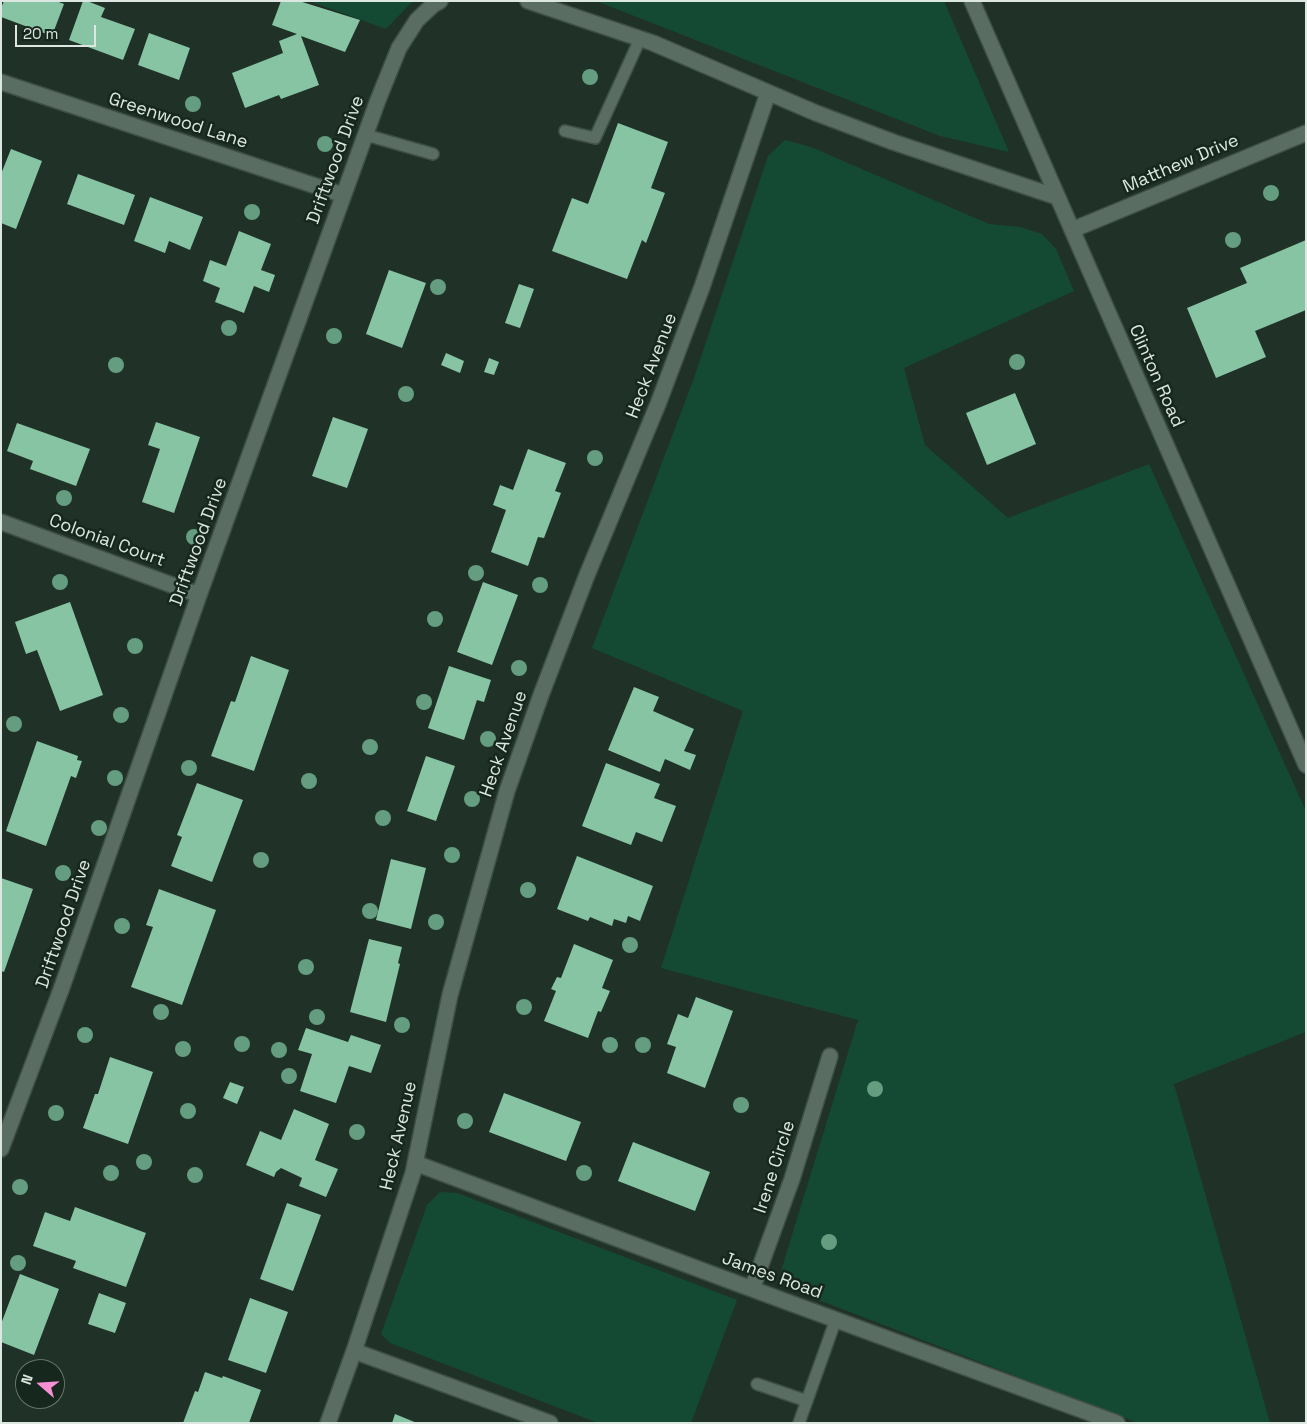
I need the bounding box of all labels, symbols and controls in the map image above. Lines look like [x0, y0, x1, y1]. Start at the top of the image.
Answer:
scale bar [18, 15, 99, 47]
text: 20 m [23, 24, 58, 43]
street label: Greenwood Lane [106, 88, 250, 154]
street label: Driftwood Drive [303, 93, 369, 227]
street label: Matthew Drive [1120, 130, 1242, 198]
street label: Heck Avenue [622, 310, 682, 422]
street label: Clinton Road [1124, 321, 1188, 431]
street label: Driftwood Drive [166, 475, 232, 609]
street label: Colonial Court [46, 510, 168, 572]
street label: Heck Avenue [476, 688, 532, 800]
street label: Driftwood Drive [32, 857, 96, 991]
street label: Heck Avenue [376, 1079, 422, 1193]
street label: Irene Circle [750, 1118, 800, 1216]
street label: James Road [719, 1248, 825, 1304]
north arrow [15, 1359, 65, 1409]
text: N [17, 1372, 37, 1387]

